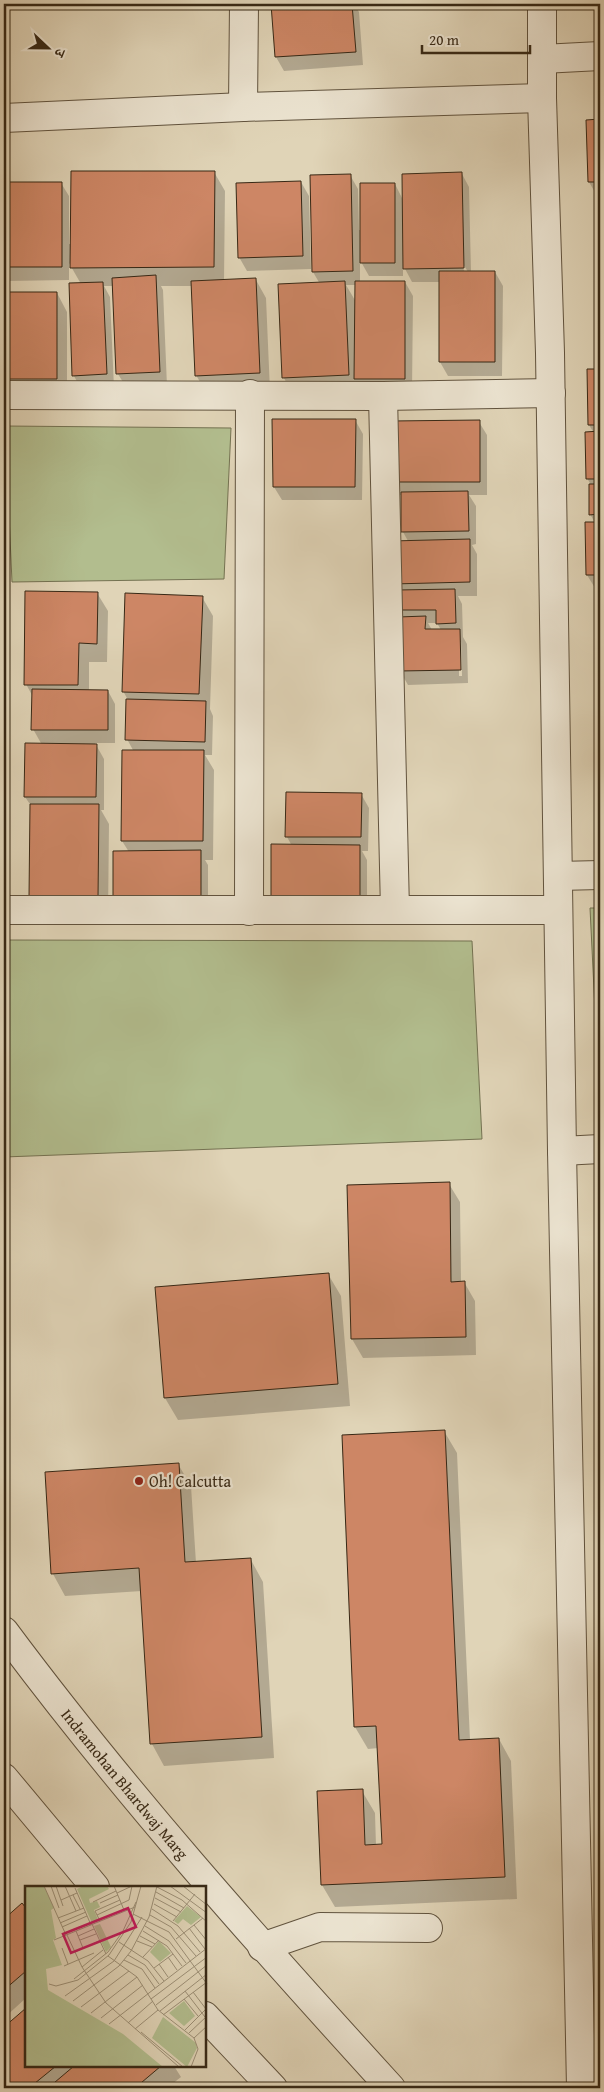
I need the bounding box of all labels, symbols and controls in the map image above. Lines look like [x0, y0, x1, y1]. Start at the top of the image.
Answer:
north arrow [22, 22, 72, 72]
scale bar [422, 22, 529, 54]
text: 20 m [429, 29, 460, 50]
text: उ [49, 45, 71, 61]
place label: Oh! Calcutta [149, 1469, 232, 1493]
marker: Oh! Calcutta [133, 1475, 145, 1487]
street label: Indramohan Bhardwaj Marg [56, 1703, 194, 1865]
inset map [25, 1886, 206, 2067]

